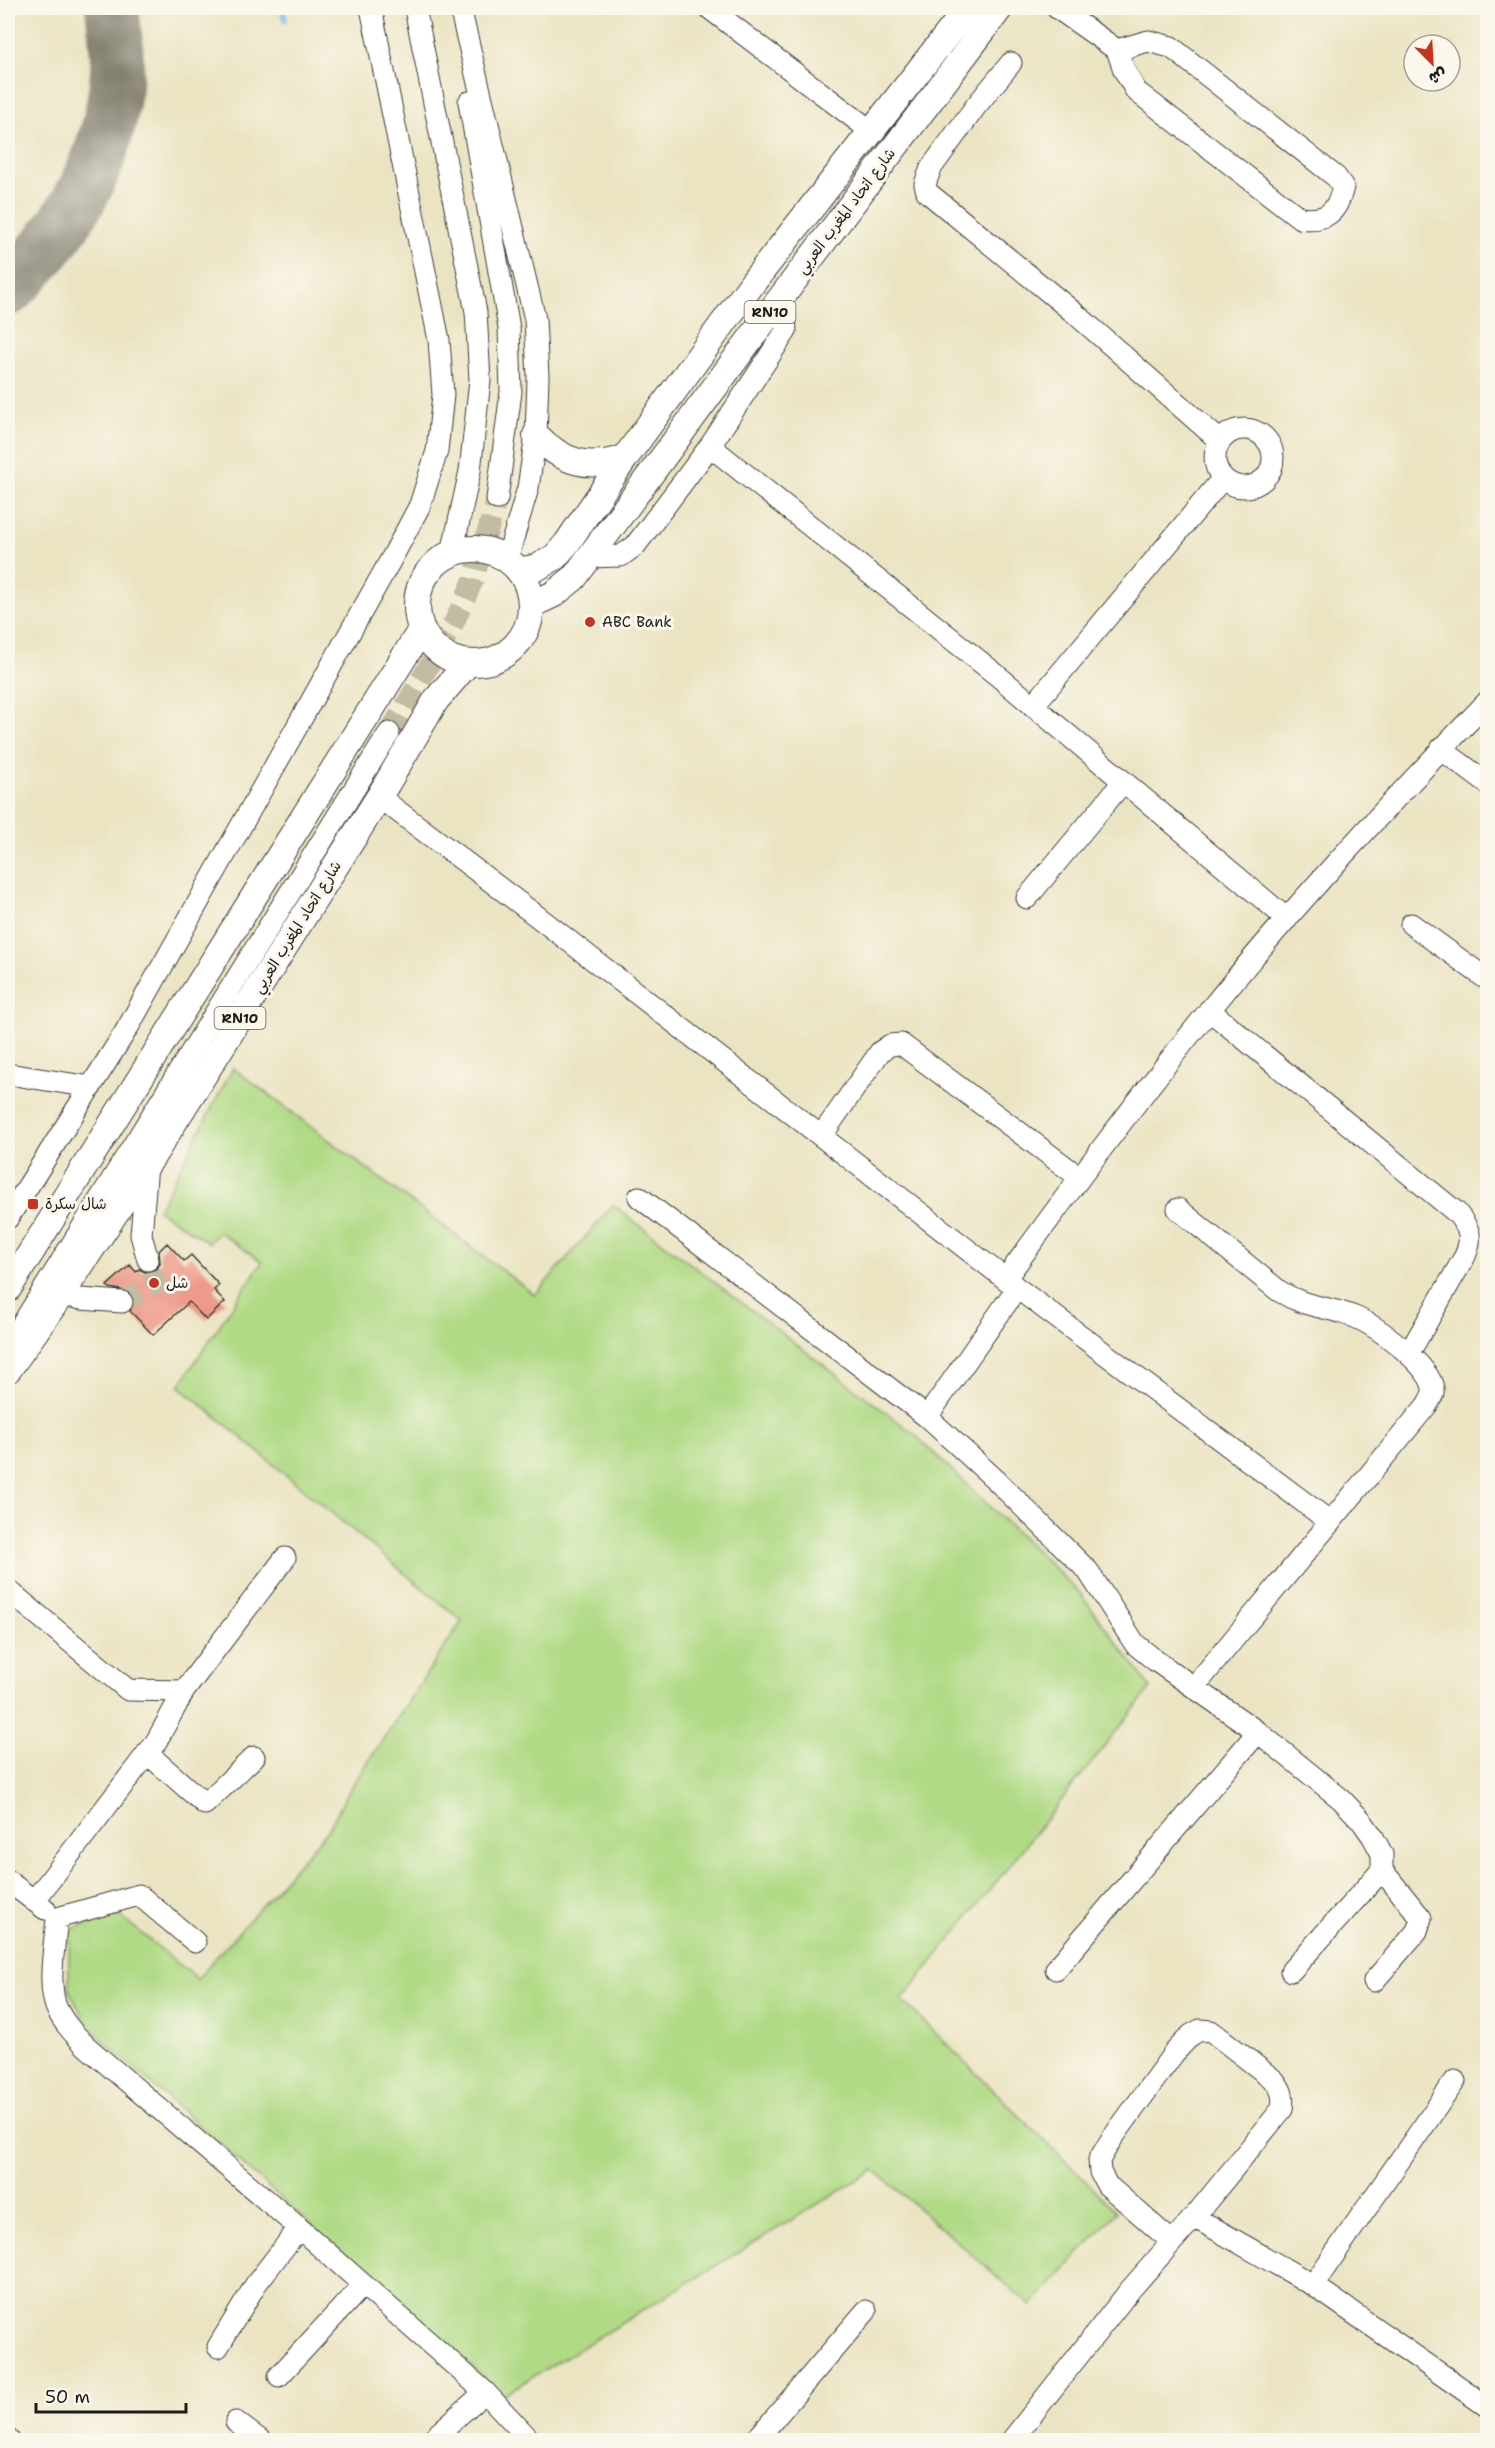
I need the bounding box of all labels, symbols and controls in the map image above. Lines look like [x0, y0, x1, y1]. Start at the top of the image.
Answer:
north arrow [1402, 33, 1462, 93]
text: ش [1426, 63, 1450, 89]
street label: شارع اتحاد المغرب العربي [792, 144, 902, 280]
road number: RN10 [744, 301, 796, 323]
place label: ABC Bank [602, 612, 672, 632]
marker: ABC Bank [583, 615, 597, 629]
street label: شارع اتحاد المغرب العربي [248, 857, 348, 999]
road number: RN10 [214, 1007, 266, 1029]
place label: شال سكرة [45, 1194, 107, 1214]
marker: شال سكرة [26, 1197, 40, 1211]
place label: شل [166, 1273, 188, 1293]
marker: شل [147, 1276, 161, 1290]
scale bar [36, 2376, 186, 2414]
text: 50 m [45, 2385, 90, 2409]

